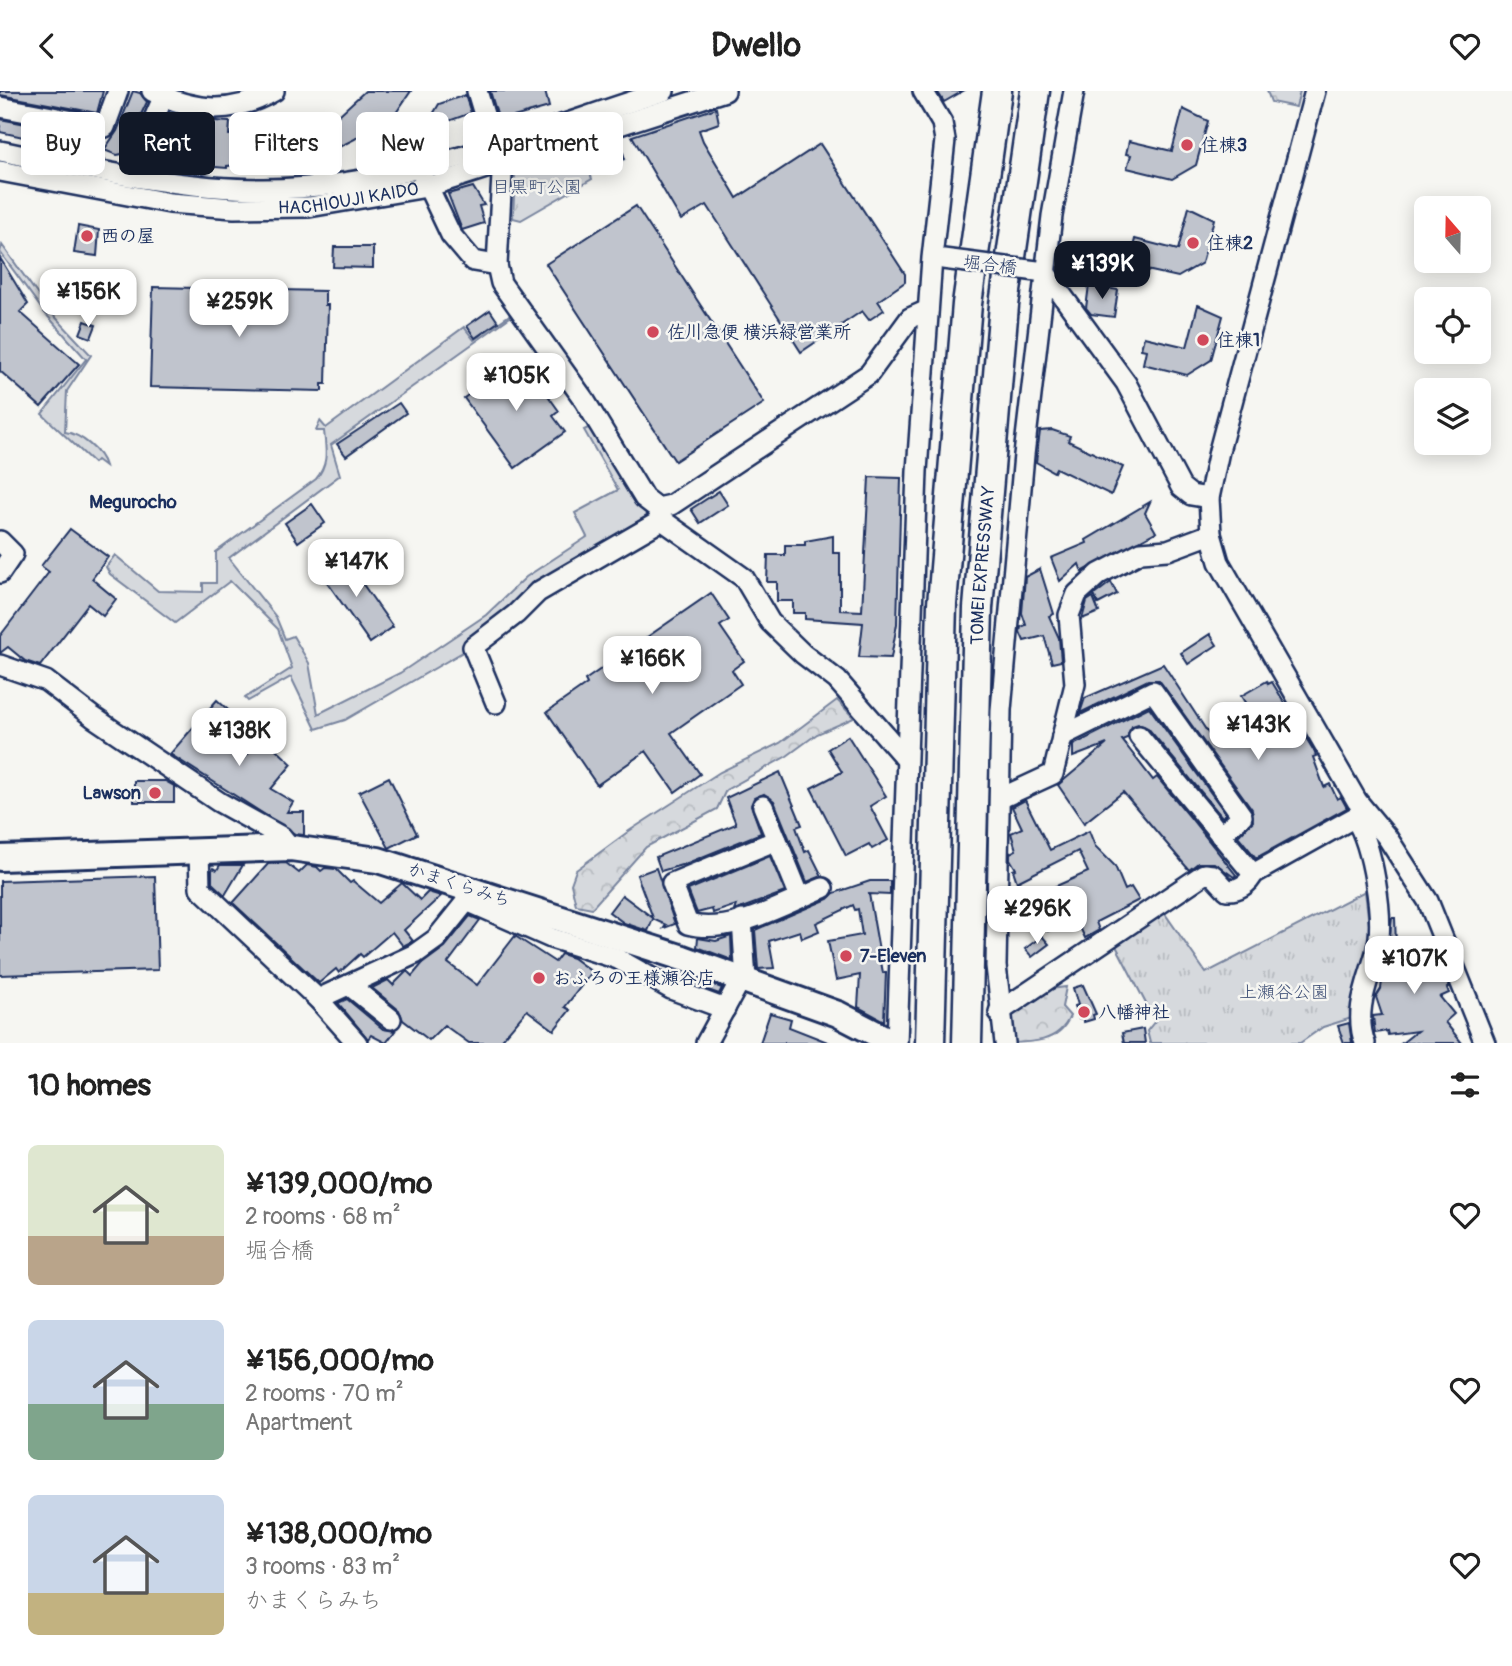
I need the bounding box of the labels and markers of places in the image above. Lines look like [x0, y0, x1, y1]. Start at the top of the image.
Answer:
place label: 住棟3 [1201, 134, 1247, 157]
marker: 住棟3 [1179, 137, 1195, 153]
place label: 西の屋 [101, 225, 155, 248]
marker: 西の屋 [79, 228, 95, 244]
place label: 住棟2 [1207, 232, 1253, 255]
marker: 住棟2 [1185, 235, 1201, 251]
pin: ¥139K [1053, 241, 1151, 301]
pin: ¥156K [39, 269, 137, 329]
pin: ¥259K [190, 279, 288, 339]
place label: 佐川急便 横浜緑営業所 [667, 321, 851, 344]
marker: 佐川急便 横浜緑営業所 [645, 324, 661, 340]
place label: 住棟1 [1217, 329, 1260, 352]
marker: 住棟1 [1195, 332, 1211, 348]
pin: ¥105K [467, 353, 565, 413]
pin: ¥147K [307, 539, 405, 599]
pin: ¥166K [603, 637, 701, 696]
pin: ¥143K [1209, 703, 1307, 762]
pin: ¥138K [190, 709, 288, 768]
place label: Lawson [83, 782, 141, 805]
marker: Lawson [147, 785, 163, 801]
pin: ¥296K [988, 887, 1086, 946]
pin: ¥107K [1365, 937, 1463, 996]
place label: 7-Eleven [860, 945, 927, 968]
marker: 7-Eleven [838, 948, 854, 964]
place label: おふろの王様瀬谷店 [553, 967, 715, 990]
marker: おふろの王様瀬谷店 [531, 970, 547, 986]
place label: 八幡神社 [1098, 1001, 1170, 1024]
marker: 八幡神社 [1076, 1004, 1092, 1020]

